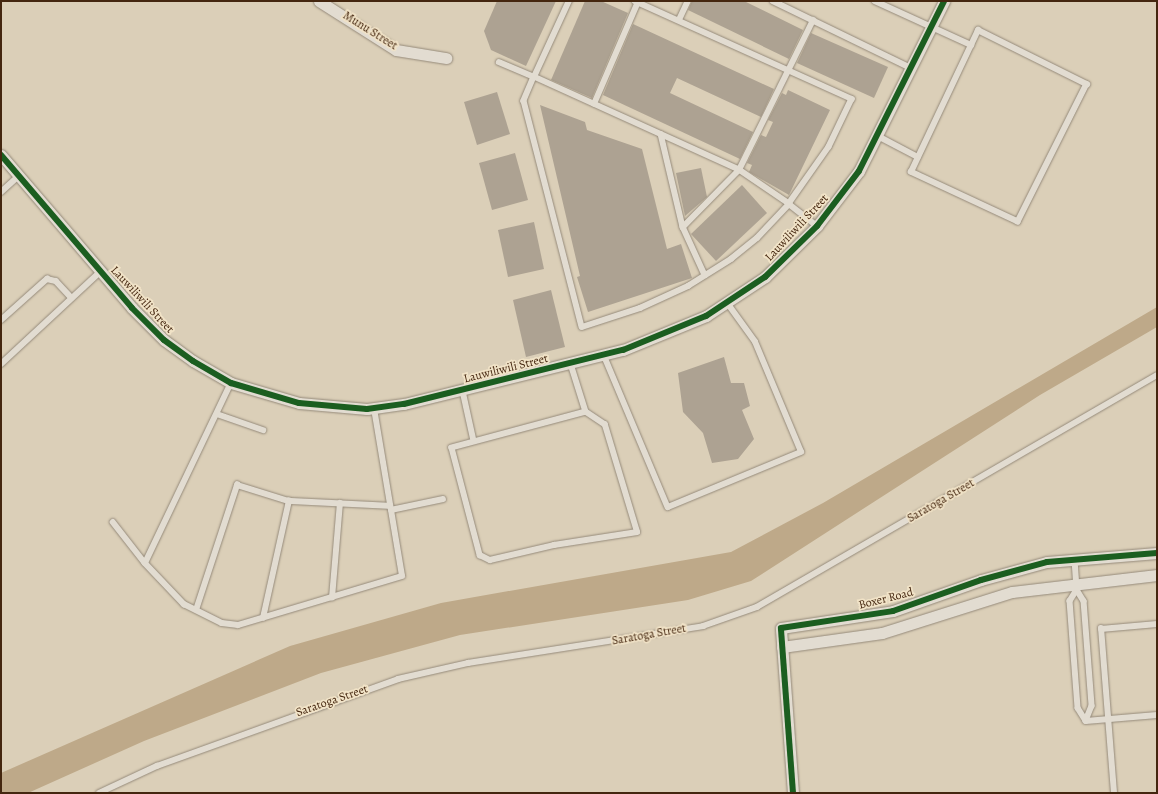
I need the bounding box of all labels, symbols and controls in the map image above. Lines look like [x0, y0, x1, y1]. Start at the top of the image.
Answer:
street label: Munu Street [340, 9, 400, 53]
street label: Lauwiliwili Street [762, 192, 832, 264]
street label: Lauwiliwili Street [107, 264, 177, 336]
street label: Lauwiliwili Street [462, 352, 550, 386]
street label: Saratoga Street [905, 476, 977, 526]
street label: Boxer Road [857, 585, 915, 613]
street label: Saratoga Street [611, 621, 687, 649]
street label: Saratoga Street [294, 682, 370, 720]

